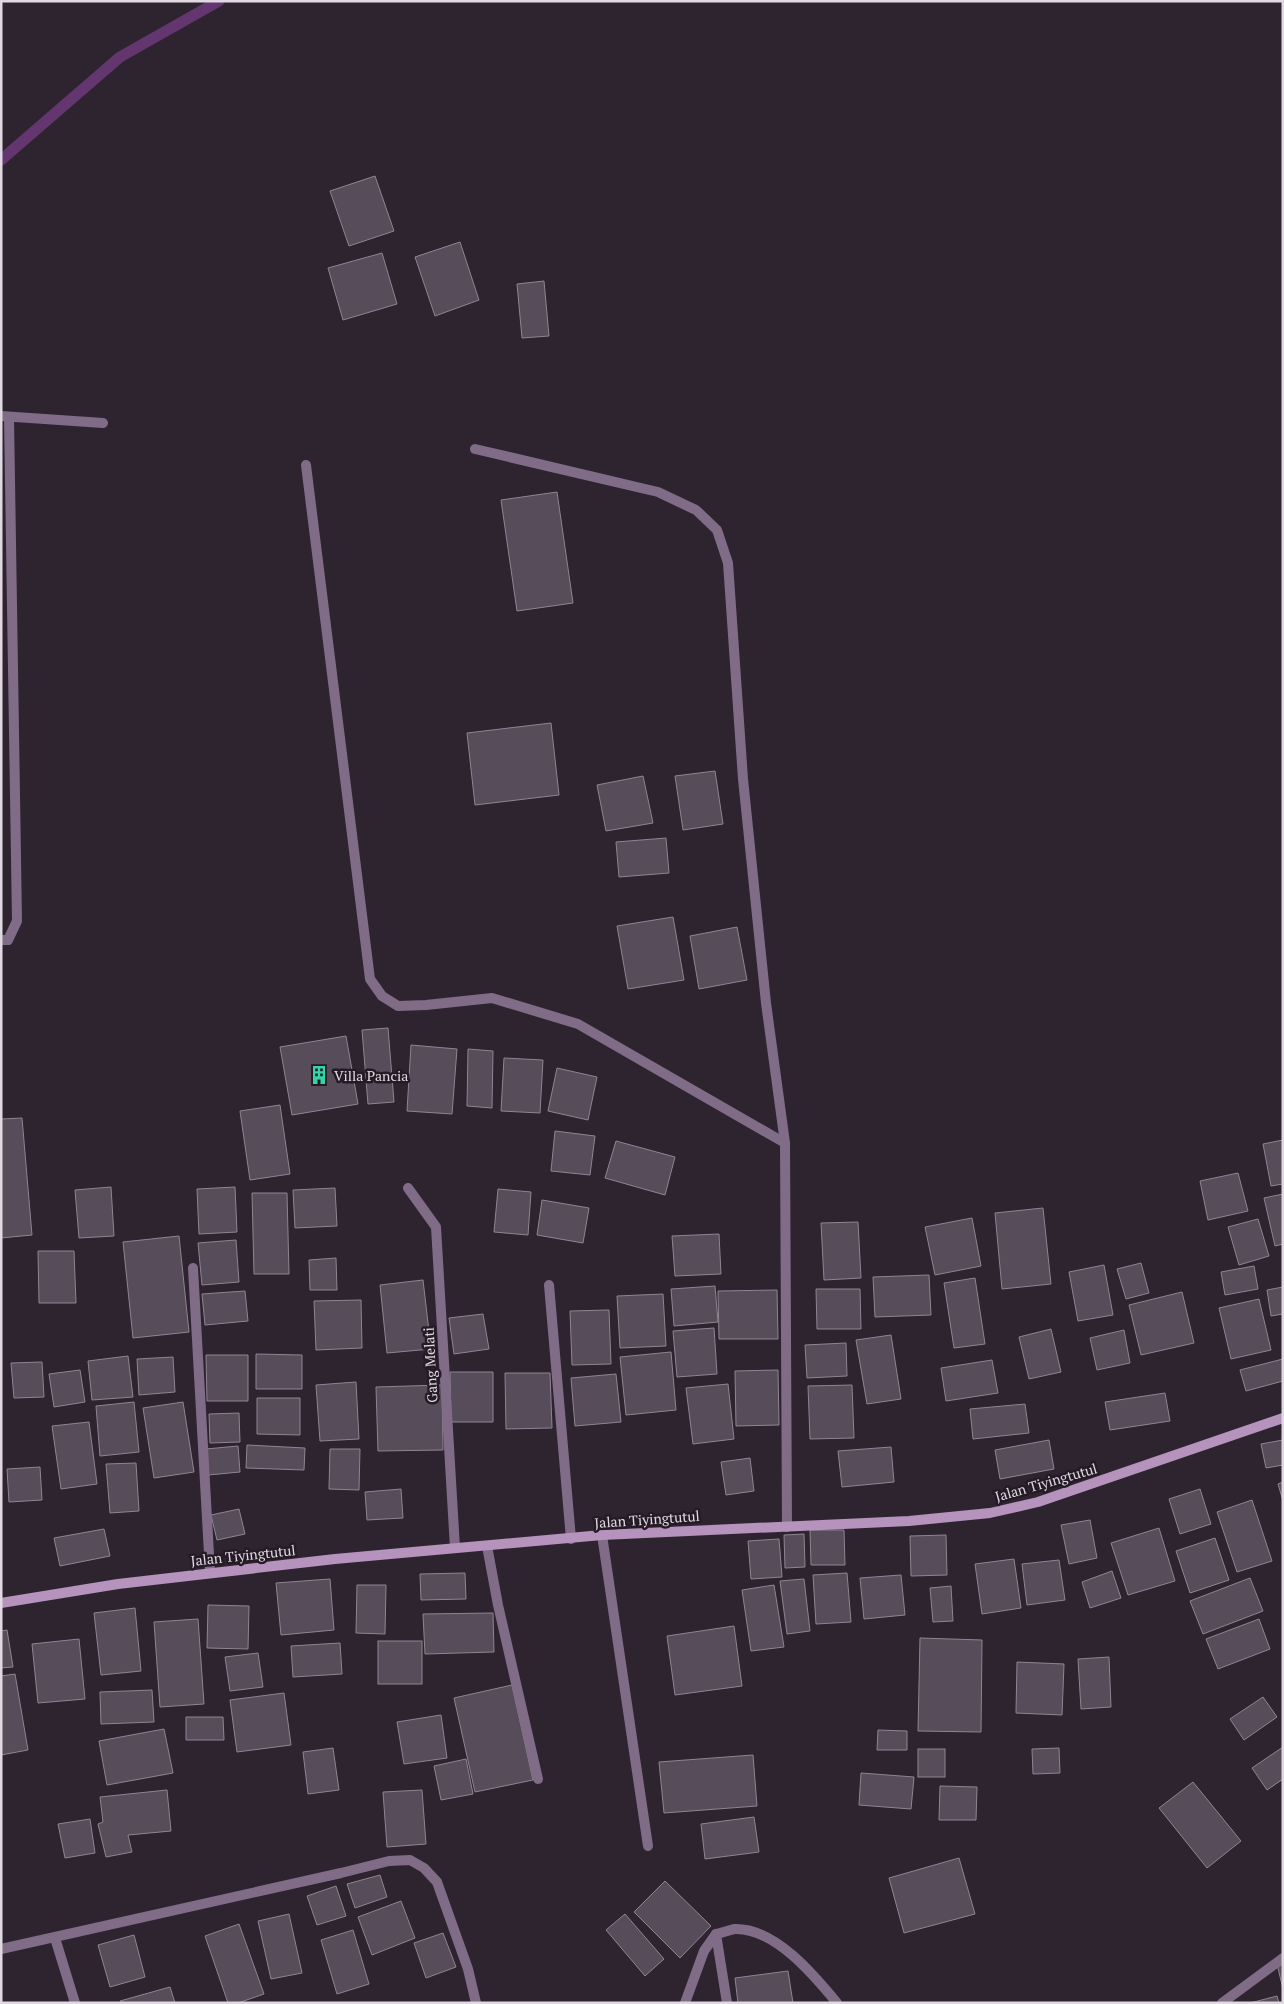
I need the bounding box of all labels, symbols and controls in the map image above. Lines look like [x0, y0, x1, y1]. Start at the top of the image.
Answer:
building icon: Villa Pancia [308, 1064, 330, 1086]
place label: Villa Pancia [334, 1066, 408, 1085]
street label: Gang Melati [419, 1327, 441, 1403]
street label: Jalan Tiyingtutul [993, 1458, 1099, 1506]
street label: Jalan Tiyingtutul [594, 1506, 700, 1532]
street label: Jalan Tiyingtutul [190, 1540, 296, 1570]

